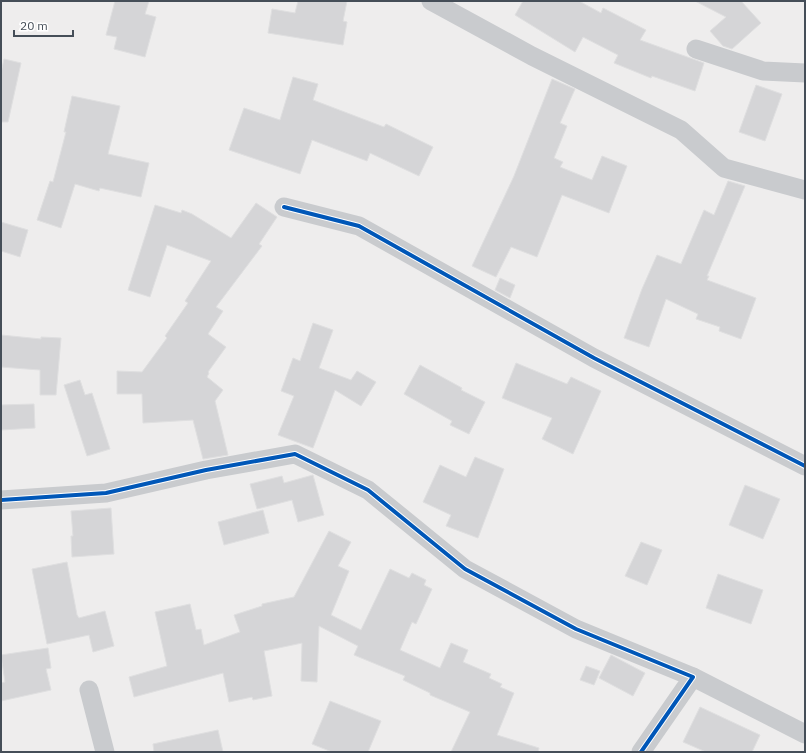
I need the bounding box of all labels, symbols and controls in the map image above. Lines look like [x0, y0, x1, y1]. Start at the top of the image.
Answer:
scale bar [14, 12, 73, 38]
text: 20 m [20, 18, 48, 33]

